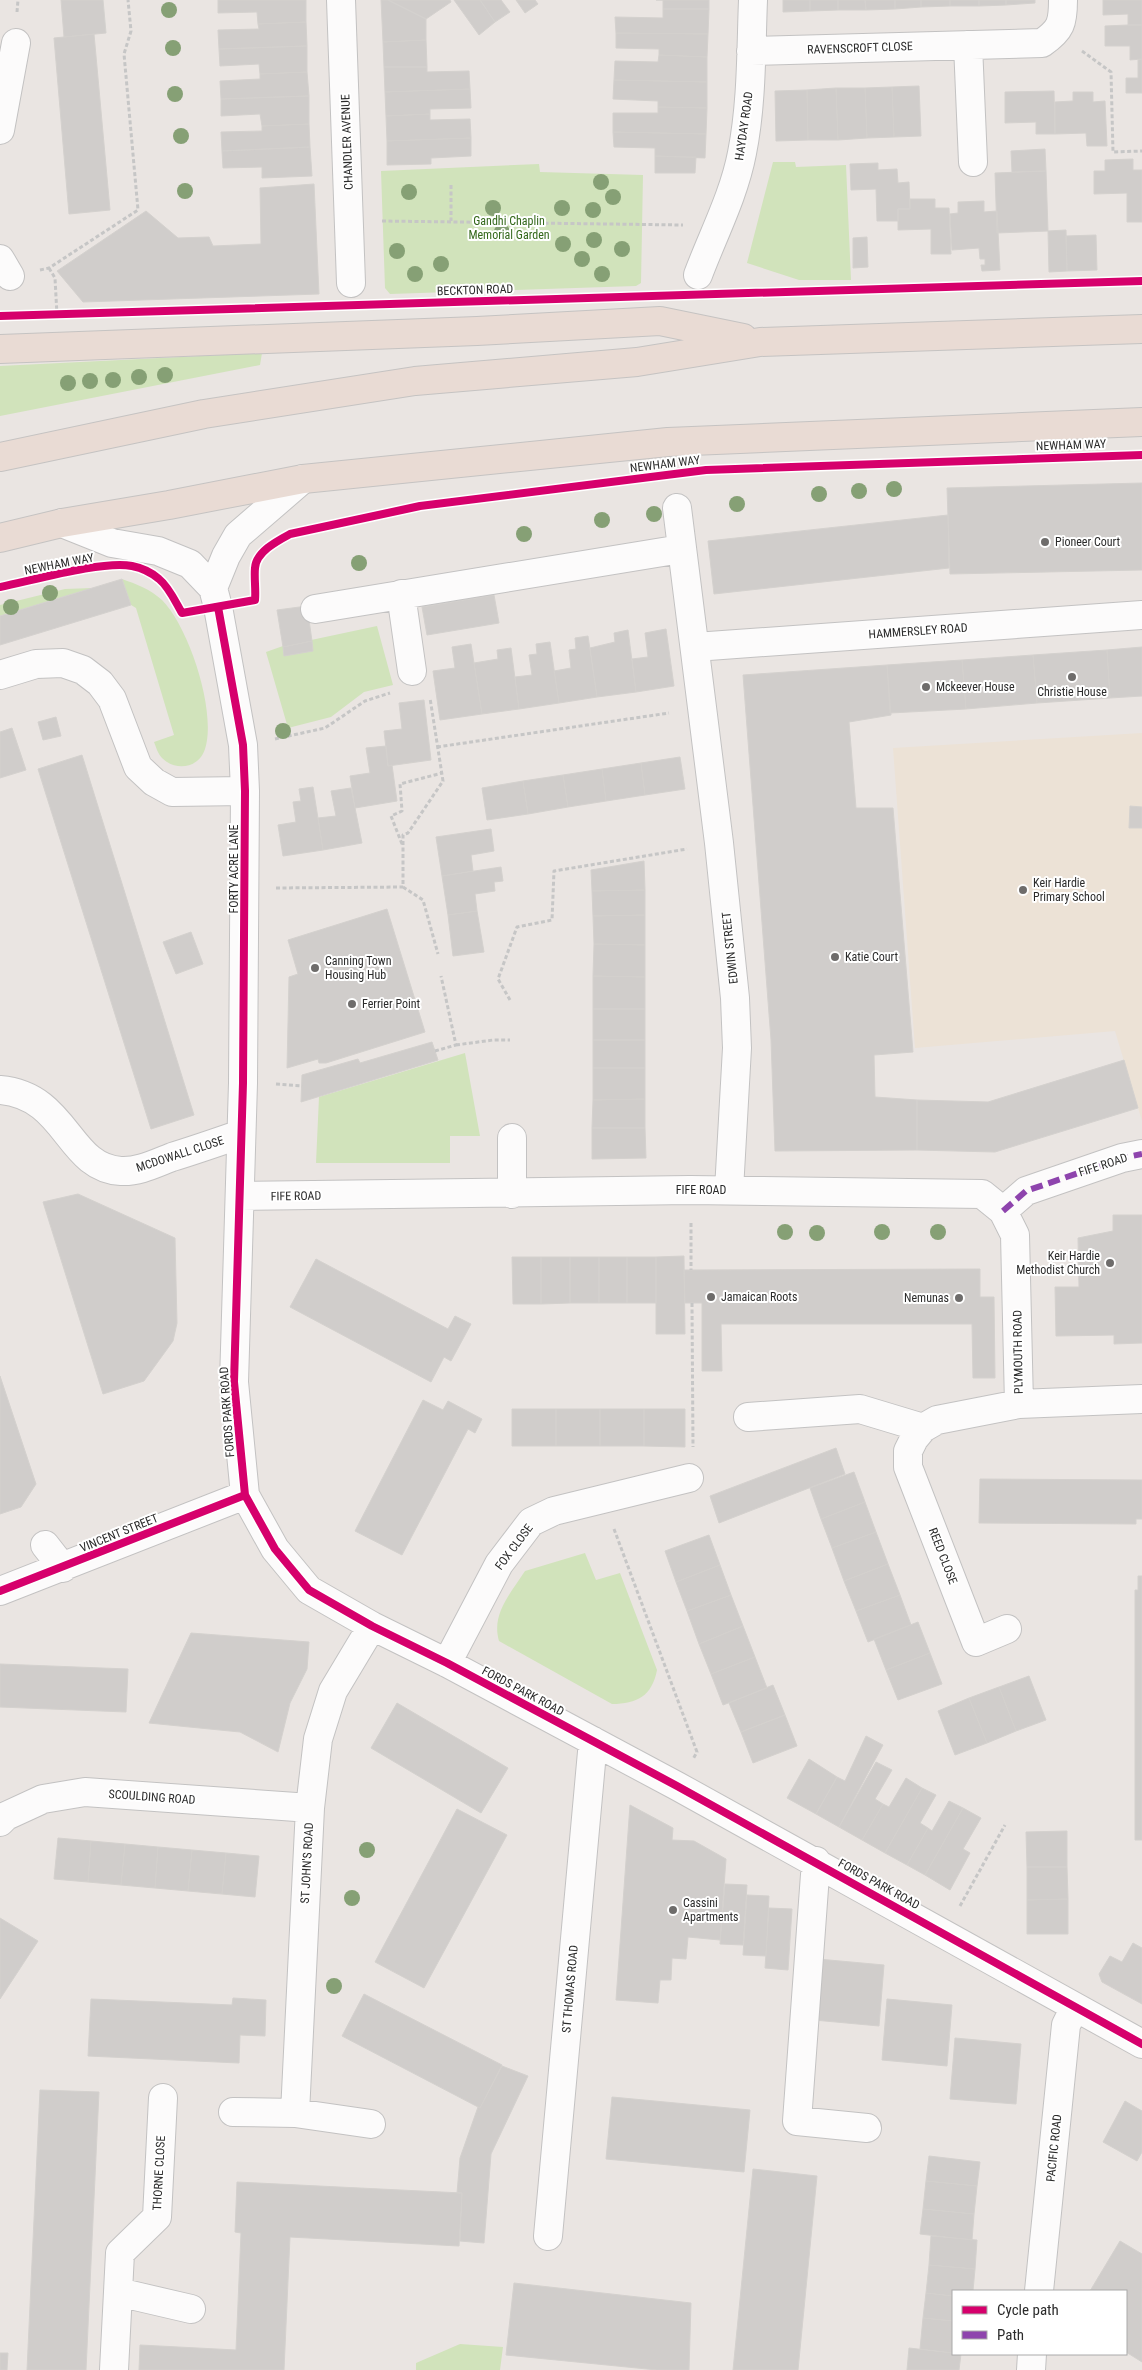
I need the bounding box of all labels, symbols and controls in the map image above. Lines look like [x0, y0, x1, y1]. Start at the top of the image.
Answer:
street label: RAVENSCROFT CLOSE [807, 39, 913, 57]
street label: HAYDAY ROAD [732, 90, 756, 161]
street label: CHANDLER AVENUE [338, 94, 356, 190]
park label: Gandhi Chaplin Memorial Garden [468, 214, 550, 242]
street label: BECKTON ROAD [436, 282, 514, 298]
street label: NEWHAM WAY [1036, 437, 1107, 453]
street label: NEWHAM WAY [629, 453, 701, 475]
place label: Pioneer Court [1055, 535, 1120, 549]
marker: Pioneer Court [1039, 536, 1051, 548]
street label: NEWHAM WAY [23, 550, 96, 578]
street label: HAMMERSLEY ROAD [868, 621, 968, 641]
marker: Christie House [1066, 671, 1078, 683]
place label: Mckeever House [936, 680, 1015, 694]
marker: Mckeever House [920, 681, 932, 693]
place label: Christie House [1037, 685, 1107, 699]
street label: FORTY ACRE LANE [227, 824, 241, 914]
place label: Keir Hardie Primary School [1033, 876, 1105, 904]
marker: Keir Hardie Primary School [1017, 884, 1029, 896]
street label: EDWIN STREET [719, 911, 741, 985]
place label: Katie Court [845, 950, 899, 964]
marker: Katie Court [829, 951, 841, 963]
place label: Canning Town Housing Hub [325, 954, 392, 982]
marker: Canning Town Housing Hub [309, 962, 321, 974]
place label: Ferrier Point [362, 997, 421, 1011]
marker: Ferrier Point [346, 998, 358, 1010]
street label: MCDOWALL CLOSE [134, 1133, 226, 1175]
street label: FIFE ROAD [1077, 1150, 1129, 1179]
street label: FIFE ROAD [676, 1183, 726, 1197]
street label: FIFE ROAD [271, 1189, 322, 1203]
place label: Keir Hardie Methodist Church [1016, 1249, 1100, 1277]
marker: Keir Hardie Methodist Church [1104, 1257, 1116, 1269]
place label: Jamaican Roots [721, 1290, 797, 1304]
marker: Jamaican Roots [705, 1291, 717, 1303]
place label: Nemunas [904, 1291, 949, 1305]
marker: Nemunas [953, 1292, 965, 1304]
street label: PLYMOUTH ROAD [1010, 1310, 1026, 1394]
street label: FORDS PARK ROAD [217, 1366, 237, 1458]
street label: VINCENT STREET [78, 1511, 160, 1555]
street label: FOX CLOSE [492, 1521, 536, 1573]
street label: REED CLOSE [926, 1526, 960, 1586]
street label: FORDS PARK ROAD [480, 1663, 567, 1719]
street label: SCOULDING ROAD [108, 1787, 196, 1807]
street label: ST JOHN'S ROAD [298, 1822, 316, 1904]
street label: FORDS PARK ROAD [836, 1856, 922, 1912]
place label: Cassini Apartments [683, 1896, 739, 1924]
marker: Cassini Apartments [667, 1904, 679, 1916]
street label: ST THOMAS ROAD [559, 1944, 581, 2033]
street label: PACIFIC ROAD [1043, 2113, 1065, 2183]
street label: THORNE CLOSE [150, 2135, 168, 2211]
legend [952, 2290, 1127, 2355]
text: Cycle path [997, 2301, 1059, 2319]
text: Path [997, 2326, 1024, 2344]

